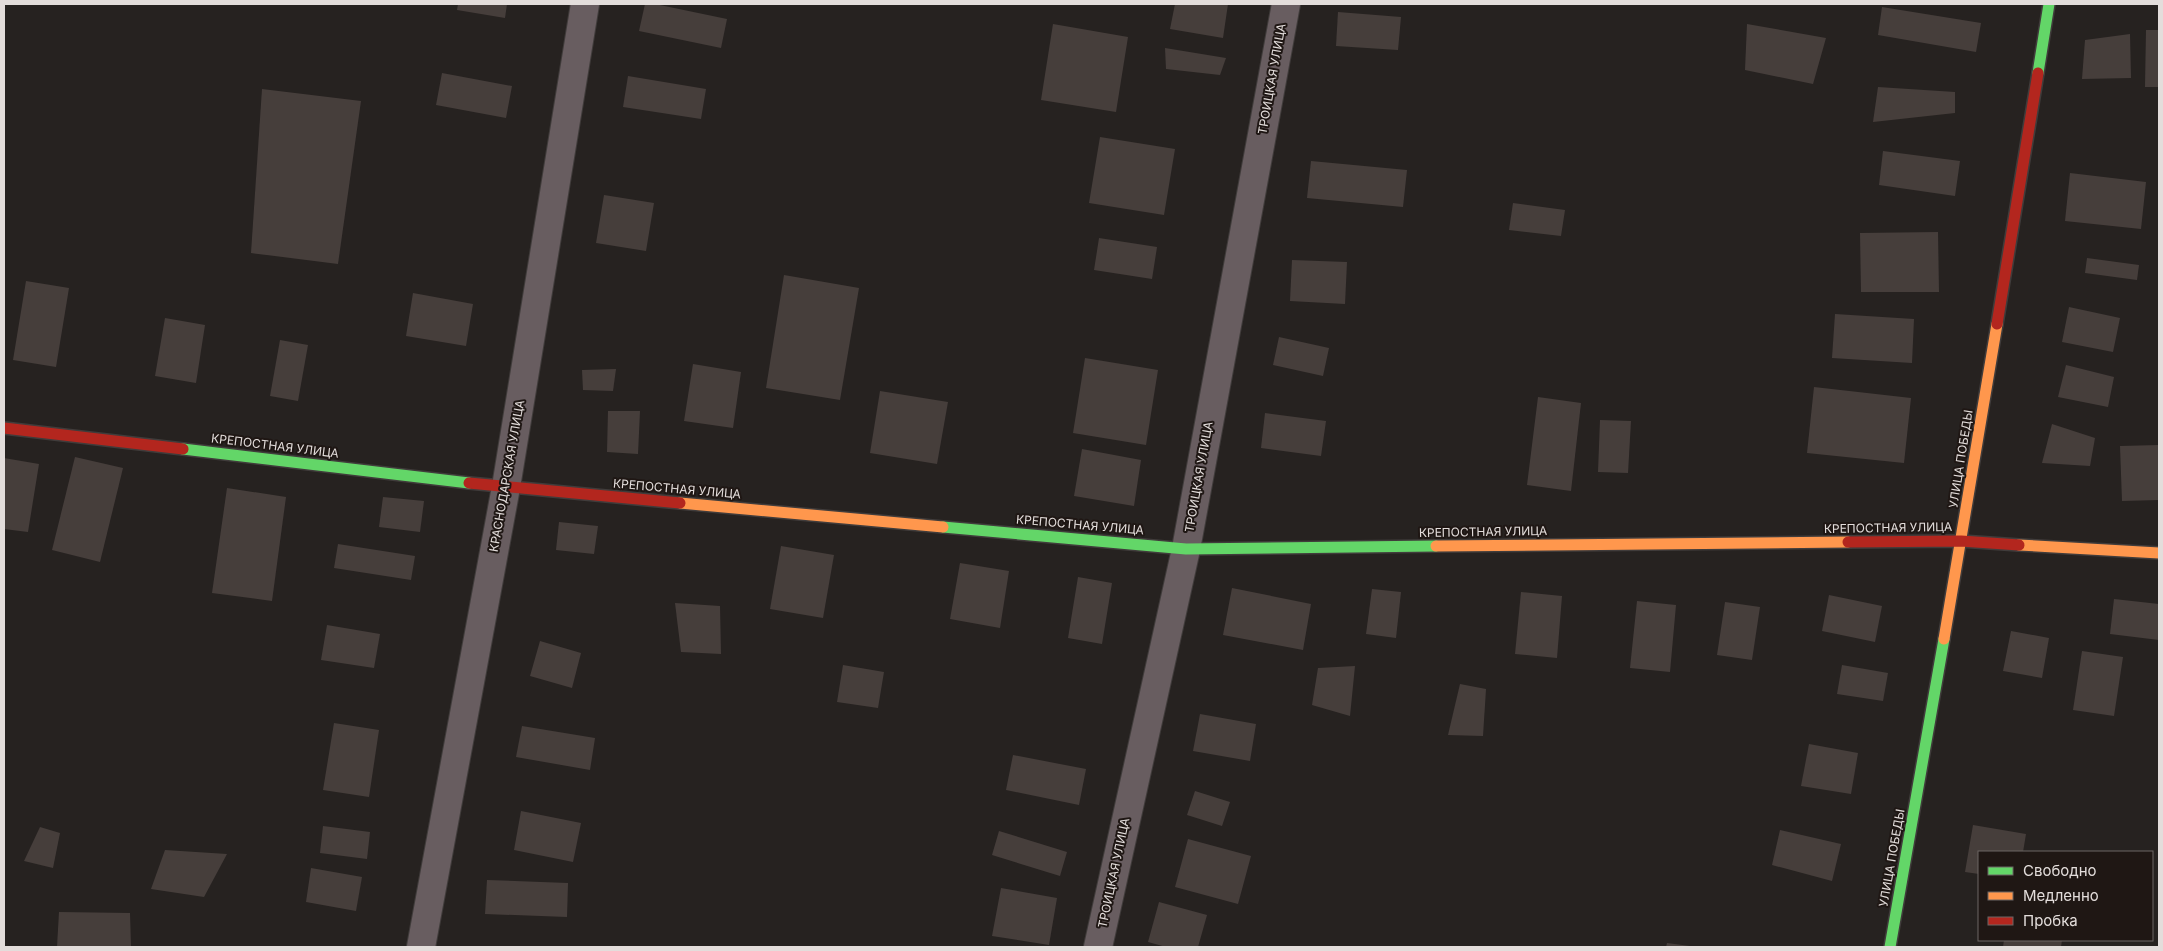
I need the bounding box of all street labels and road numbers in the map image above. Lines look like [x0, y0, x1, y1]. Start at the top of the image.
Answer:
street label: ТРОИЦКАЯ УЛИЦА [1254, 22, 1289, 135]
street label: КРАСНОДАРСКАЯ УЛИЦА [486, 399, 527, 553]
street label: УЛИЦА ПОБЕДЫ [1945, 409, 1976, 509]
street label: ТРОИЦКАЯ УЛИЦА [1181, 420, 1216, 533]
street label: КРЕПОСТНАЯ УЛИЦА [210, 430, 340, 461]
street label: КРЕПОСТНАЯ УЛИЦА [612, 475, 742, 502]
street label: КРЕПОСТНАЯ УЛИЦА [1015, 511, 1145, 538]
street label: КРЕПОСТНАЯ УЛИЦА [1824, 519, 1952, 536]
street label: КРЕПОСТНАЯ УЛИЦА [1419, 523, 1547, 540]
street label: УЛИЦА ПОБЕДЫ [1875, 808, 1908, 908]
street label: ТРОИЦКАЯ УЛИЦА [1095, 816, 1133, 929]

